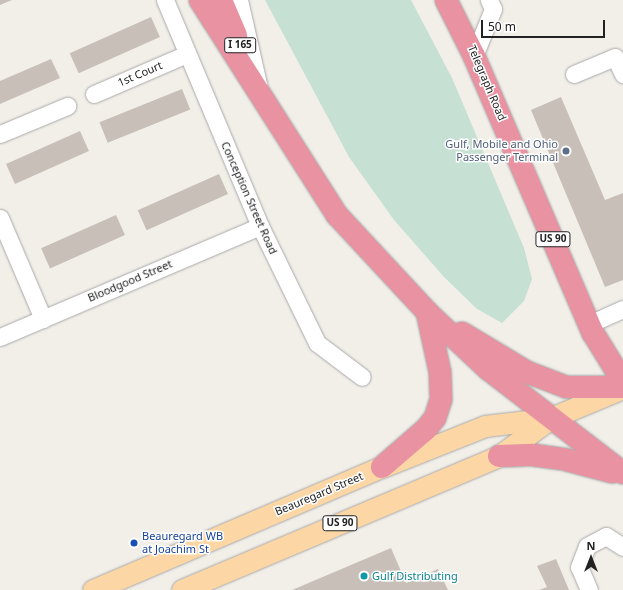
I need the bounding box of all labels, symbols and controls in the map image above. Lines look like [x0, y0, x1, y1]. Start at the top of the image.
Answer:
scale bar [483, 12, 607, 38]
text: 50 m [488, 18, 516, 35]
road number: I 165 [224, 37, 256, 53]
street label: Telegraph Road [465, 43, 509, 123]
street label: 1st Court [116, 59, 164, 89]
place label: Gulf, Mobile and Ohio Passenger Terminal [445, 138, 558, 164]
street label: Conception Street Road [218, 140, 280, 256]
marker: Gulf, Mobile and Ohio Passenger Terminal [561, 146, 571, 156]
road number: US 90 [535, 231, 571, 247]
street label: Bloodgood Street [86, 257, 174, 305]
street label: Beauregard Street [273, 469, 365, 519]
road number: US 90 [322, 515, 358, 531]
place label: Beauregard WB at Joachim St [142, 530, 223, 556]
marker: Beauregard WB at Joachim St [129, 538, 139, 548]
north arrow [571, 538, 611, 578]
text: N [587, 538, 595, 553]
place label: Gulf Distributing [372, 569, 458, 583]
marker: Gulf Distributing [359, 571, 369, 581]

